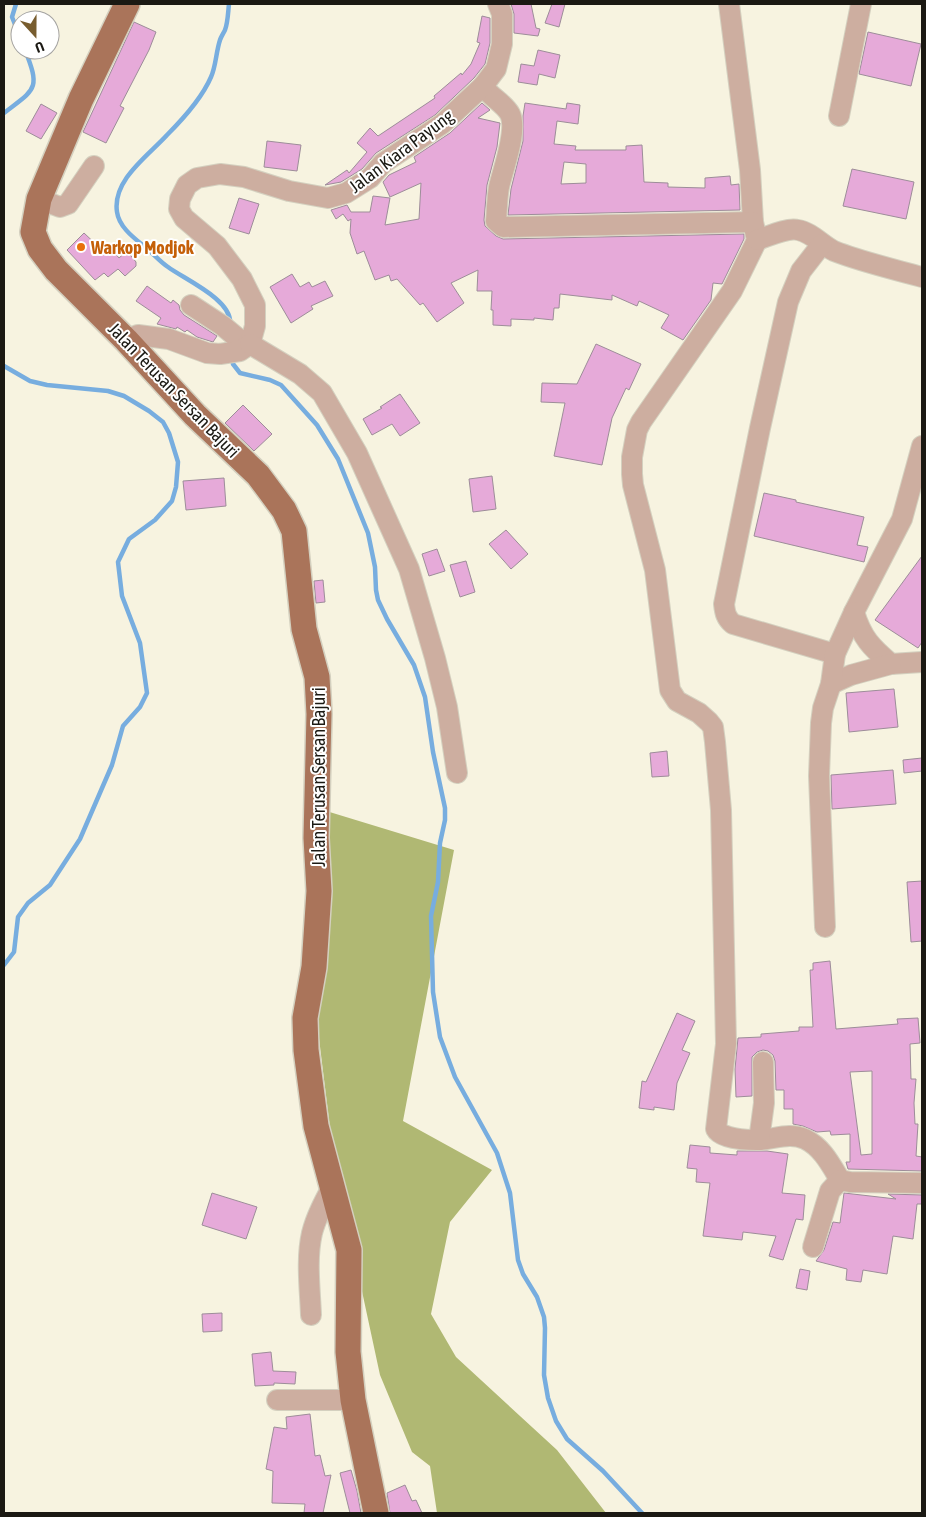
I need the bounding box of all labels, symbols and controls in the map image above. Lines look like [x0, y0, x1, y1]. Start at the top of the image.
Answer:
north arrow [10, 10, 60, 60]
text: U [33, 38, 46, 56]
street label: Jalan Kiara Payung [345, 105, 457, 197]
place label: Warkop Modjok [90, 237, 195, 258]
marker: Warkop Modjok [75, 241, 87, 253]
street label: Jalan Terusan Sersan Bajuri [104, 318, 244, 462]
street label: Jalan Terusan Sersan Bajuri [308, 687, 329, 867]

